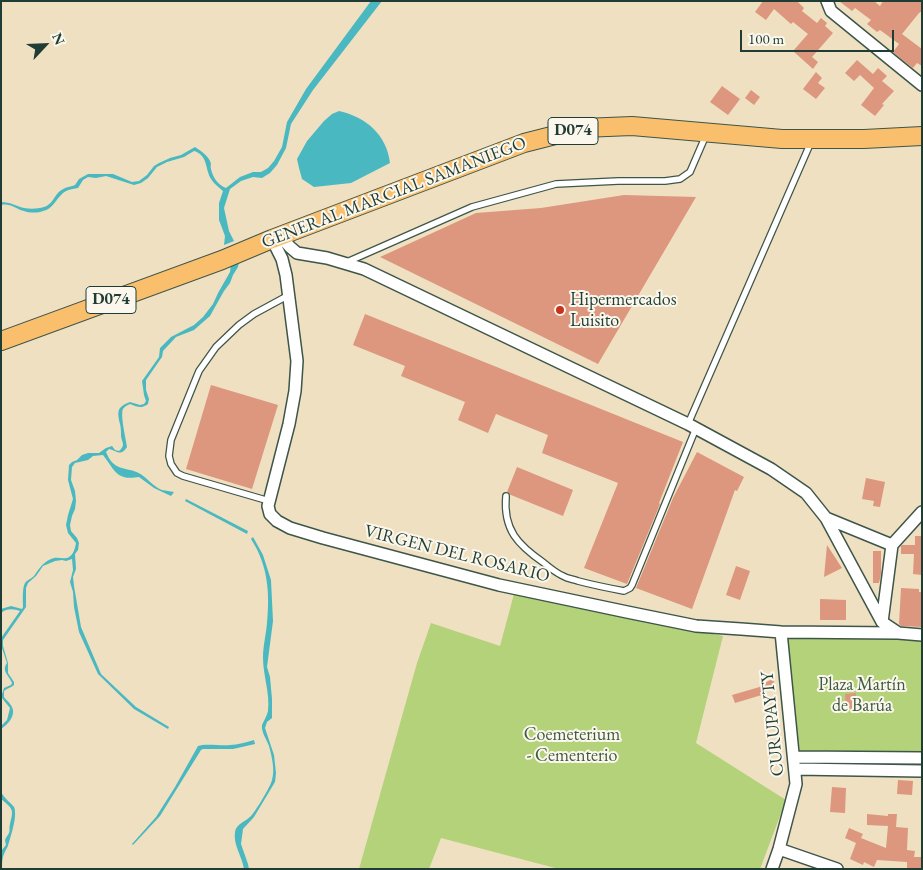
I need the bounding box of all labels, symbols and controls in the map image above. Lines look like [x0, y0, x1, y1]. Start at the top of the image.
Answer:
north arrow [20, 20, 70, 70]
scale bar [743, 20, 897, 52]
text: 100 m [748, 29, 784, 48]
text: N [48, 30, 69, 48]
road number: D074 [548, 118, 598, 144]
street label: GENERAL MARCIAL SAMANIEGO [259, 132, 529, 254]
road number: D074 [86, 286, 136, 314]
place label: Hipermercados Luisito [570, 289, 676, 332]
marker: Hipermercados Luisito [554, 304, 566, 316]
street label: VIRGEN DEL ROSARIO [362, 521, 552, 587]
street label: CURUPAYTY [757, 671, 789, 777]
park label: Plaza Martín de Barúa [818, 674, 906, 716]
park label: Coemeterium - Cementerio [524, 724, 620, 766]

